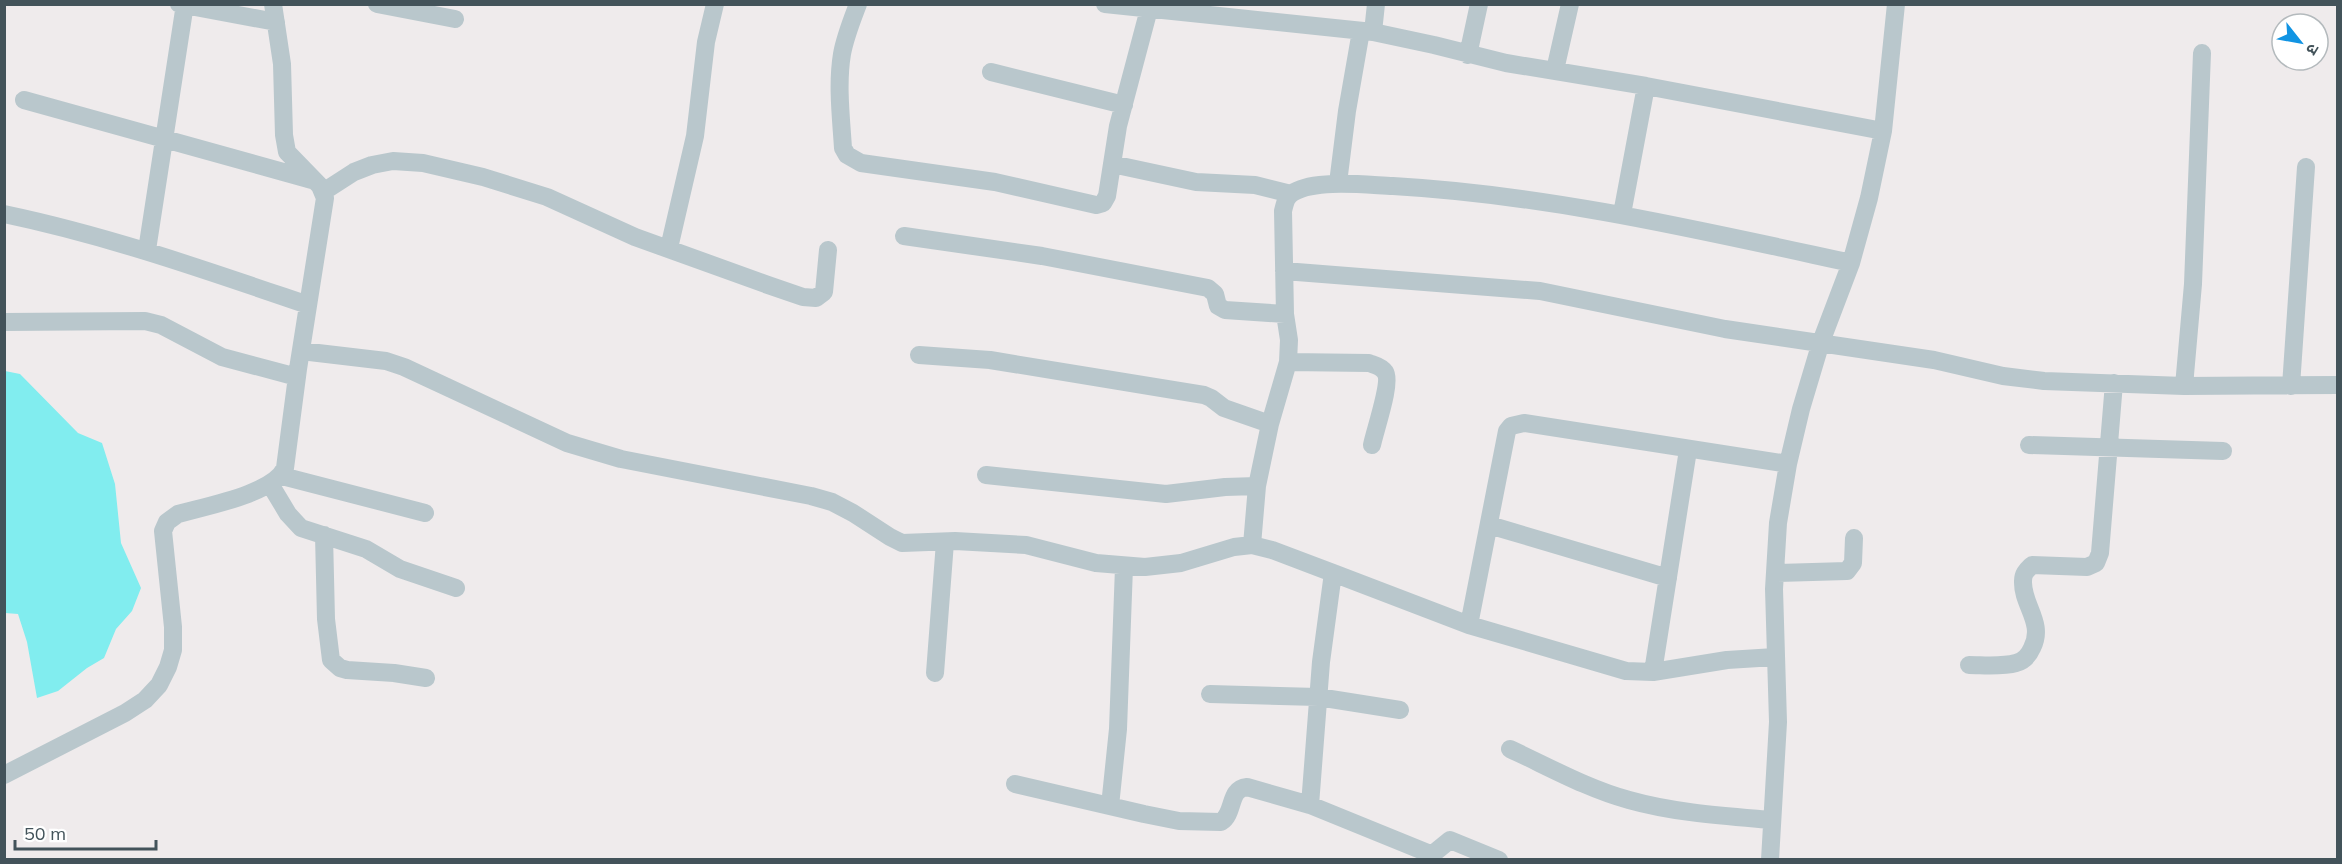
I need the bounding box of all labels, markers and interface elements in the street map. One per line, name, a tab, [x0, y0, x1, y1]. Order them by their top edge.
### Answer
north arrow	[2270, 12, 2330, 72]
text: उ	[2302, 41, 2324, 59]
scale bar	[15, 813, 156, 851]
text: 50 m	[24, 822, 66, 845]

